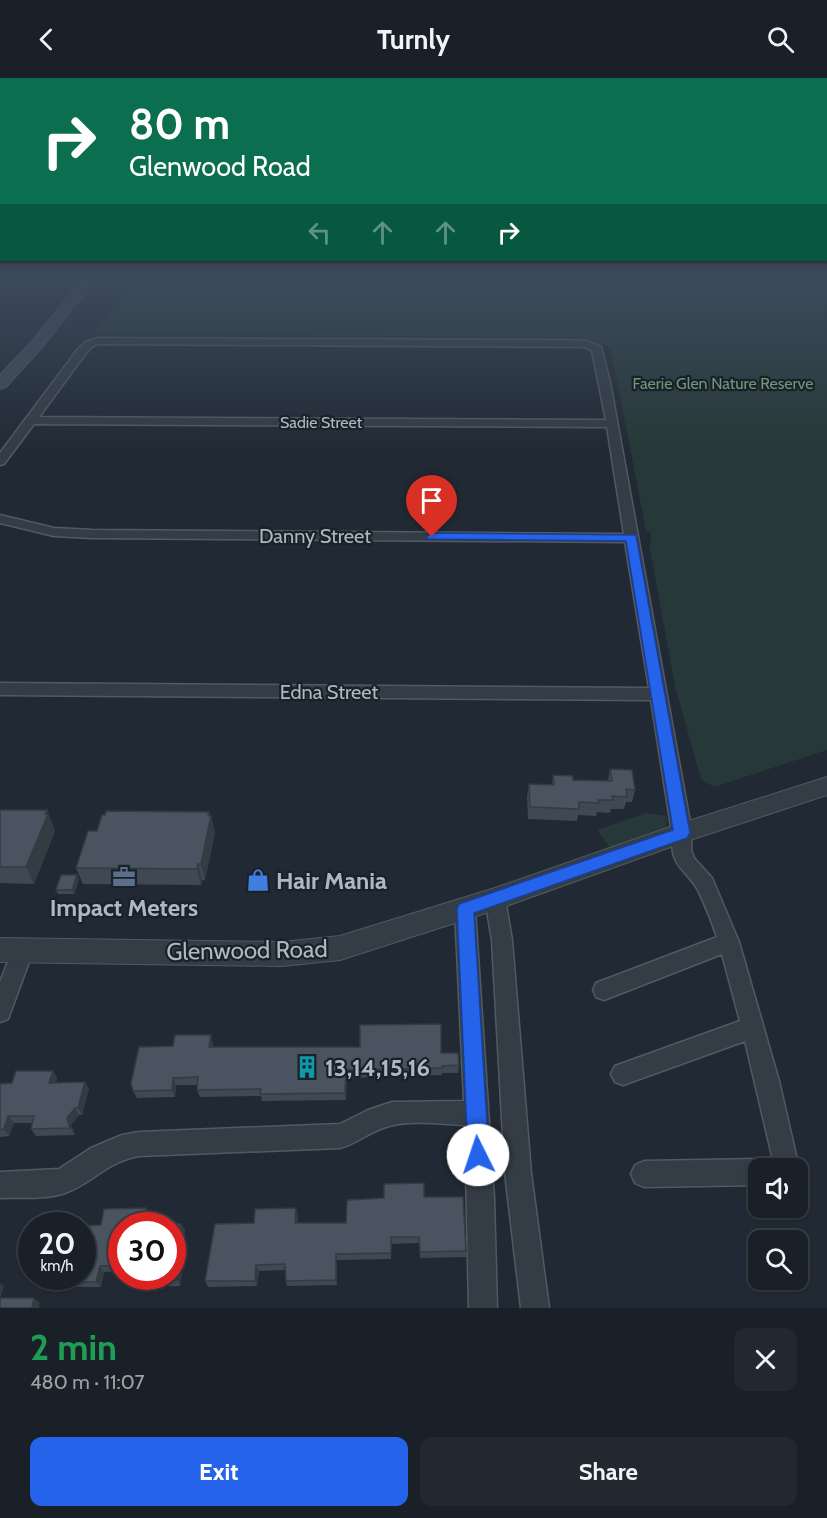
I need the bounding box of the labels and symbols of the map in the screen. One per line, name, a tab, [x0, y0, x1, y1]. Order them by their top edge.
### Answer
park label: Faerie Glen Nature Reserve	[632, 374, 814, 393]
street label: Sadie Street	[280, 413, 363, 432]
pin	[406, 475, 457, 537]
street label: Danny Street	[259, 524, 371, 548]
street label: Edna Street	[280, 680, 379, 704]
office icon: Impact Meters	[111, 864, 137, 890]
place label: Hair Mania	[276, 866, 387, 895]
shop icon: Hair Mania	[245, 867, 271, 893]
place label: Impact Meters	[50, 893, 198, 922]
street label: Glenwood Road	[166, 934, 328, 966]
place label: 13,14,15,16	[325, 1053, 430, 1082]
building icon: 13,14,15,16	[294, 1054, 320, 1080]
position arrow	[446, 1123, 510, 1187]
speed limit sign: 30	[108, 1212, 186, 1290]

